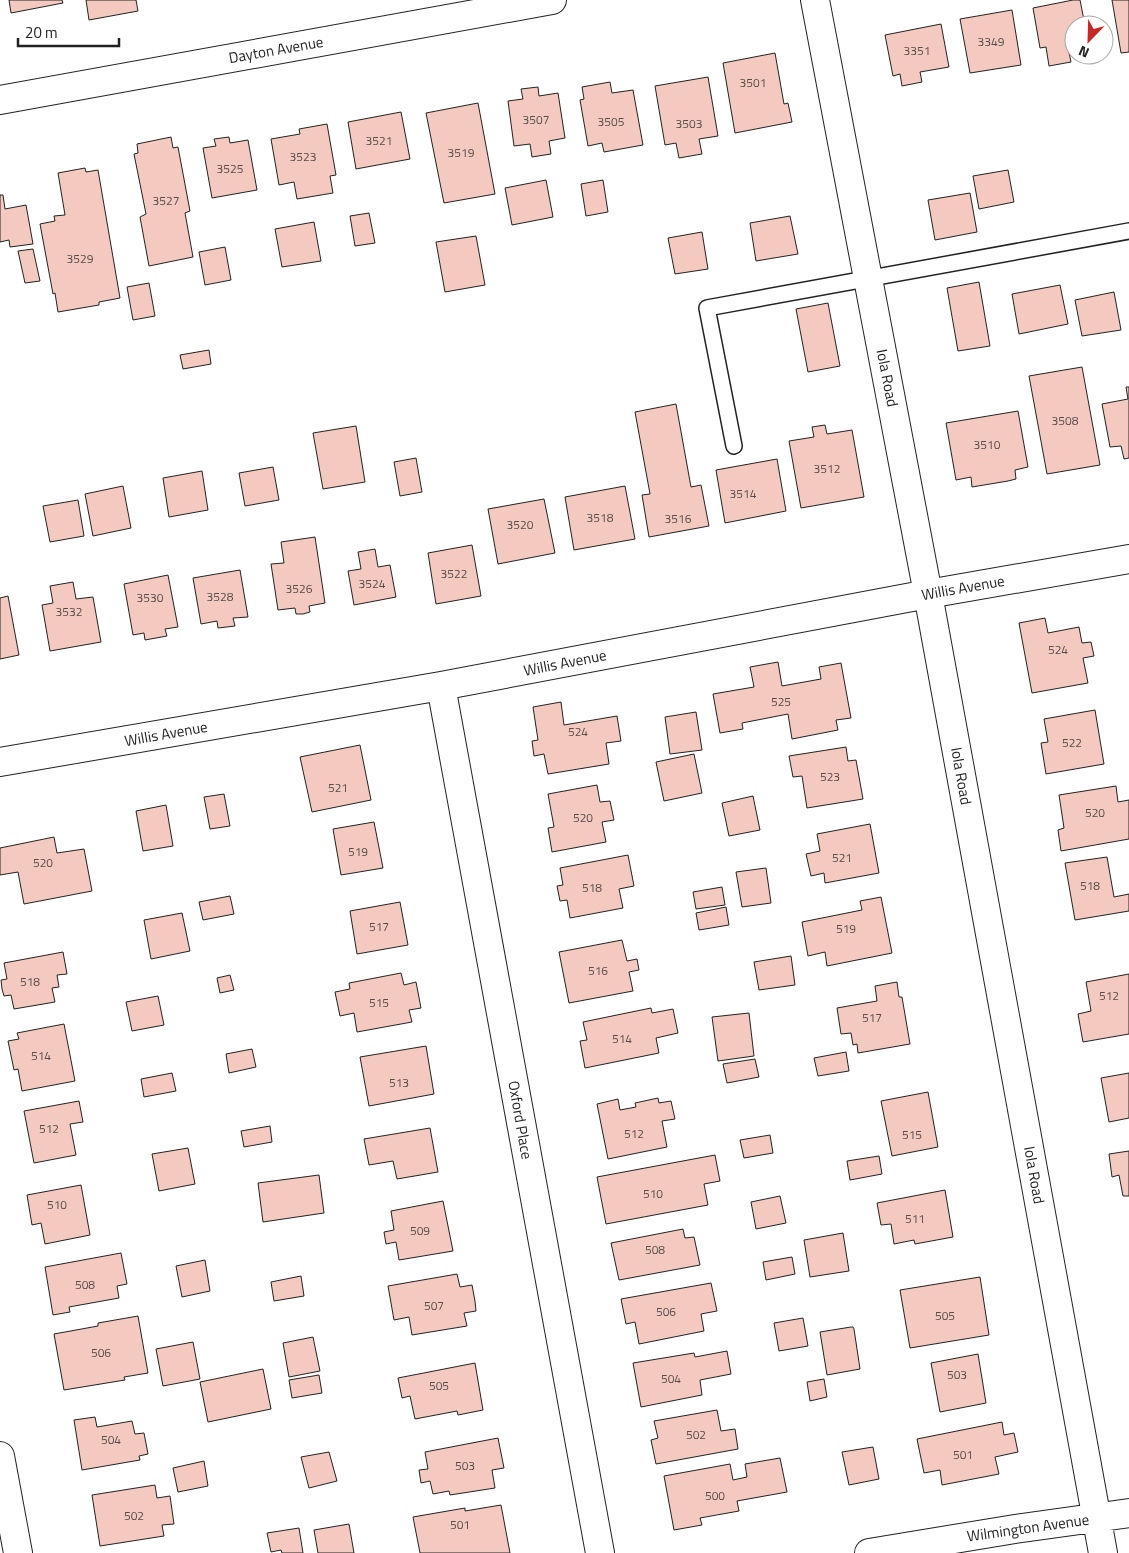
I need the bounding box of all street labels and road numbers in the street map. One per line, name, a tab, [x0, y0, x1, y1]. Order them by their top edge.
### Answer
street label: Dayton Avenue	[227, 30, 325, 69]
street label: Iola Road	[871, 347, 904, 409]
street label: Willis Avenue	[920, 569, 1006, 606]
street label: Willis Avenue	[521, 643, 608, 682]
street label: Willis Avenue	[123, 715, 209, 752]
street label: Iola Road	[945, 745, 978, 807]
street label: Oxford Place	[502, 1079, 539, 1161]
street label: Iola Road	[1018, 1144, 1051, 1206]
street label: Wilmington Avenue	[965, 1508, 1090, 1547]

